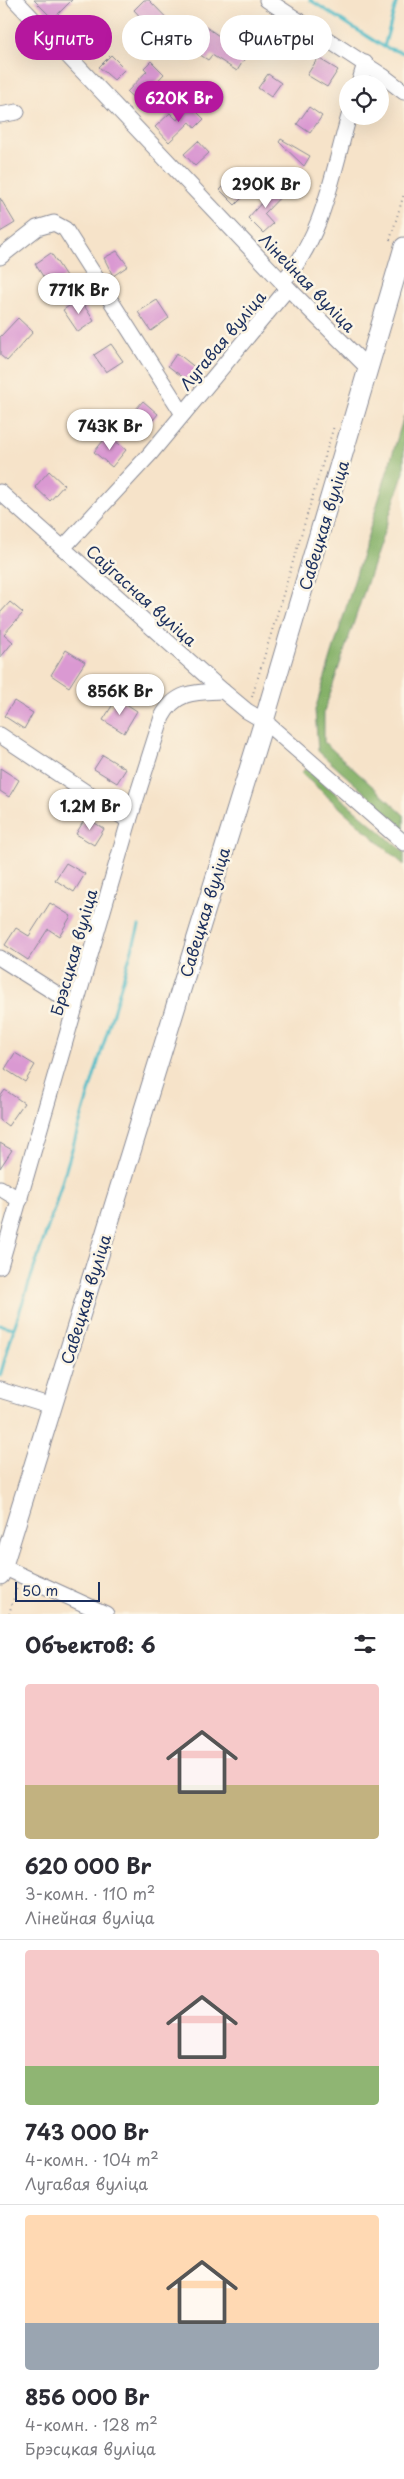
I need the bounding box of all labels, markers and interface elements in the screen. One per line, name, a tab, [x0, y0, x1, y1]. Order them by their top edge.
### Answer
chip: Купить	[15, 15, 112, 60]
chip: Снять	[122, 15, 210, 60]
chip: Фильтры	[220, 15, 332, 60]
map controls	[339, 75, 389, 125]
button: locate	[339, 75, 389, 125]
pin: 620K Br	[133, 80, 225, 123]
text: 620K Br	[145, 85, 213, 109]
pin: 290K Br	[220, 166, 312, 209]
text: 290K Br	[232, 171, 300, 195]
street label: Лінейная вуліца	[254, 227, 362, 337]
pin: 771K Br	[33, 272, 125, 315]
text: 771K Br	[49, 277, 109, 301]
street label: Лугавая вуліца	[173, 285, 271, 395]
pin: 743K Br	[64, 408, 156, 451]
text: 743K Br	[78, 413, 142, 437]
street label: Савецкая вуліца	[292, 457, 354, 593]
street label: Саўгасная вуліца	[81, 539, 203, 651]
pin: 856K Br	[74, 674, 166, 716]
text: 856K Br	[87, 678, 153, 702]
pin: 1.2M Br	[44, 788, 136, 831]
text: 1.2M Br	[60, 793, 120, 817]
street label: Савецкая вуліца	[173, 844, 235, 980]
street label: Брэсцкая вуліца	[43, 886, 103, 1018]
street label: Савецкая вуліца	[54, 1231, 116, 1367]
scale bar	[15, 1579, 100, 1602]
text: 50 m	[22, 1580, 58, 1601]
text: Объектов: 6	[25, 1628, 156, 1660]
icon: filters	[351, 1630, 379, 1658]
icon: home	[157, 1717, 247, 1807]
text: 620 000 Br	[25, 1849, 151, 1881]
text: 3-комн. · 110 m²	[25, 1881, 155, 1905]
text: Лінейная вуліца	[25, 1905, 155, 1929]
icon: home	[157, 1982, 247, 2072]
text: 743 000 Br	[25, 2115, 149, 2147]
text: 4-комн. · 104 m²	[25, 2147, 159, 2171]
text: Лугавая вуліца	[25, 2171, 148, 2195]
icon: home	[157, 2247, 247, 2337]
text: 856 000 Br	[25, 2380, 149, 2412]
text: 4-комн. · 128 m²	[25, 2412, 158, 2436]
text: Брэсцкая вуліца	[25, 2436, 156, 2460]

